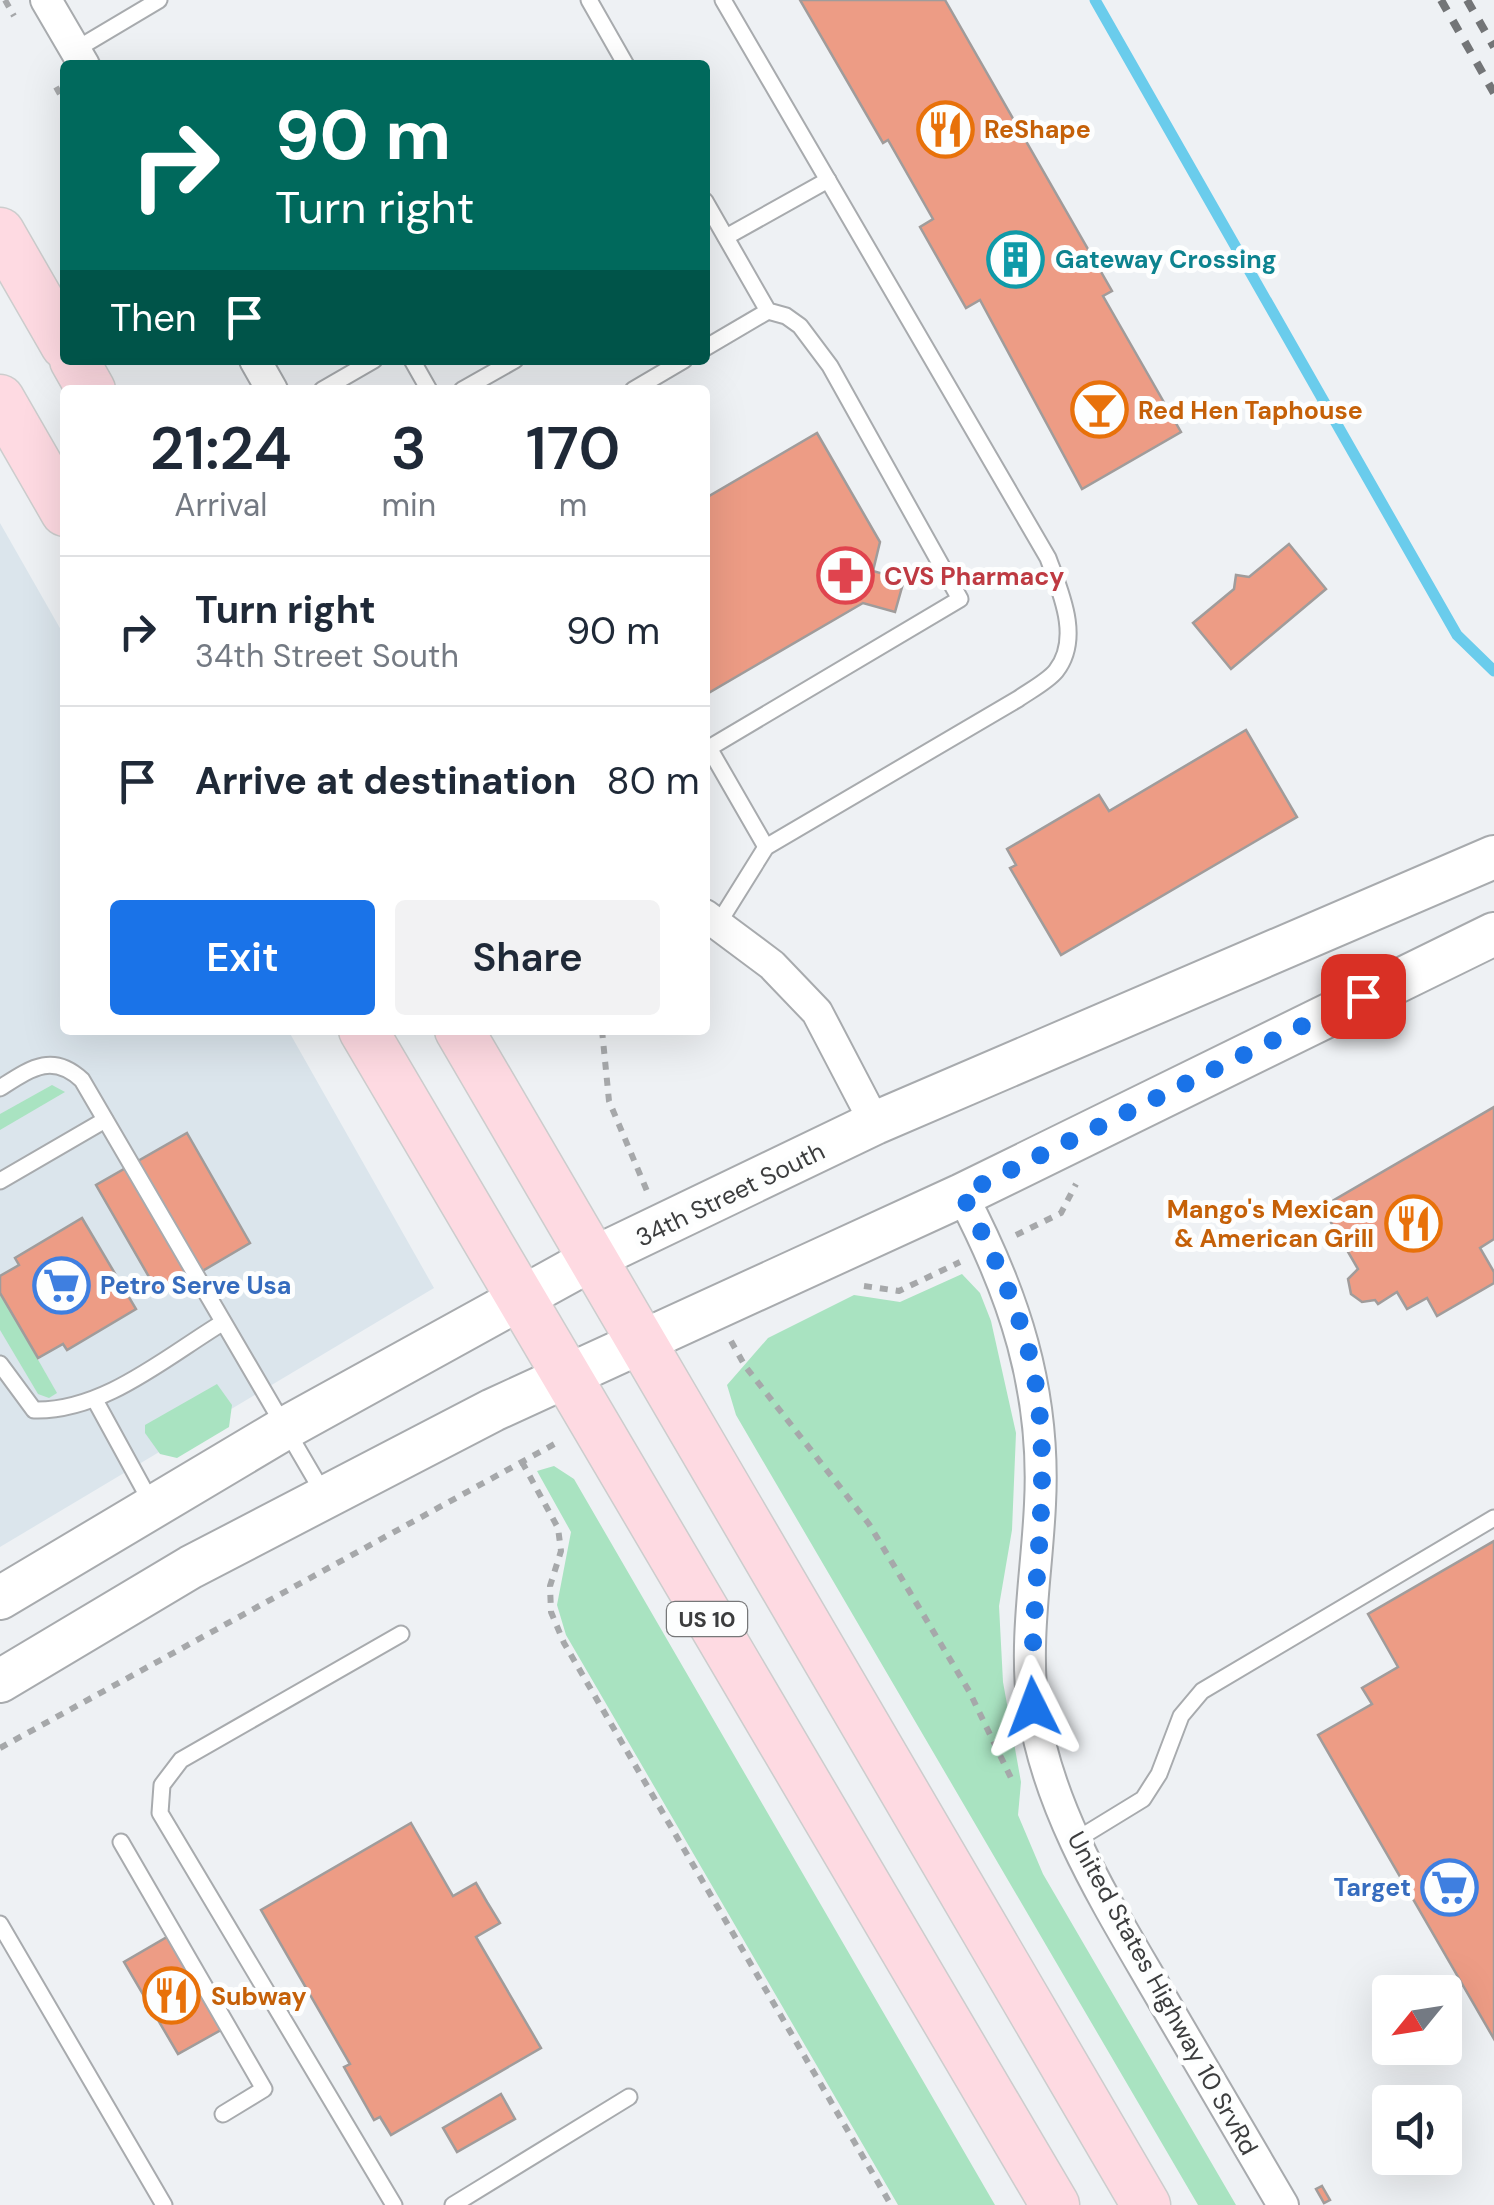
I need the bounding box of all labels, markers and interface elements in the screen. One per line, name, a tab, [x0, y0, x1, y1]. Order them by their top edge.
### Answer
text: 90 m	[275, 90, 451, 181]
restaurant icon: ReShape	[915, 99, 975, 159]
icon: right	[110, 100, 240, 230]
place label: ReShape	[984, 113, 1091, 146]
text: Turn right	[275, 178, 474, 237]
building icon: Gateway Crossing	[986, 229, 1046, 289]
place label: Gateway Crossing	[1055, 243, 1277, 276]
icon: arrive	[217, 290, 272, 345]
text: Then	[110, 293, 197, 343]
bar icon: Red Hen Taphouse	[1069, 380, 1129, 440]
place label: Red Hen Taphouse	[1138, 394, 1363, 427]
text: 21:24	[150, 409, 292, 488]
text: 3	[391, 409, 427, 488]
text: 170	[526, 409, 620, 488]
text: Arrival	[174, 484, 267, 526]
text: min	[382, 484, 436, 526]
text: m	[559, 484, 587, 526]
pharmacy icon: CVS Pharmacy	[815, 546, 875, 606]
place label: CVS Pharmacy	[884, 560, 1064, 593]
text: Turn right	[195, 585, 376, 635]
icon: right	[110, 604, 165, 659]
text: 90 m	[566, 606, 660, 656]
text: 34th Street South	[195, 635, 459, 677]
icon: arrive	[110, 754, 165, 809]
text: Arrive at destination	[195, 756, 577, 806]
text: 80 m	[607, 756, 700, 806]
button: Exit	[110, 900, 375, 1015]
button: Share	[395, 900, 660, 1015]
pin	[1321, 954, 1406, 1039]
icon: arrive	[1336, 969, 1391, 1024]
street label: 34th Street South	[630, 1134, 830, 1254]
place label: Mango's Mexican & American Grill	[1167, 1193, 1374, 1255]
restaurant icon: Mango's Mexican & American Grill	[1383, 1193, 1443, 1253]
supermarket icon: Petro Serve Usa	[31, 1255, 91, 1315]
place label: Petro Serve Usa	[100, 1269, 292, 1302]
road number: US 10	[667, 1602, 747, 1636]
position arrow	[981, 1655, 1085, 1759]
street label: United States Highway 10 SrvRd	[1060, 1826, 1265, 2161]
supermarket icon: Target	[1420, 1857, 1480, 1917]
place label: Target	[1334, 1871, 1411, 1904]
restaurant icon: Subway	[142, 1966, 202, 2026]
north arrow	[1372, 1975, 1462, 2065]
map controls	[1372, 1975, 1462, 2175]
place label: Subway	[211, 1980, 307, 2013]
button: sound	[1372, 2085, 1462, 2175]

